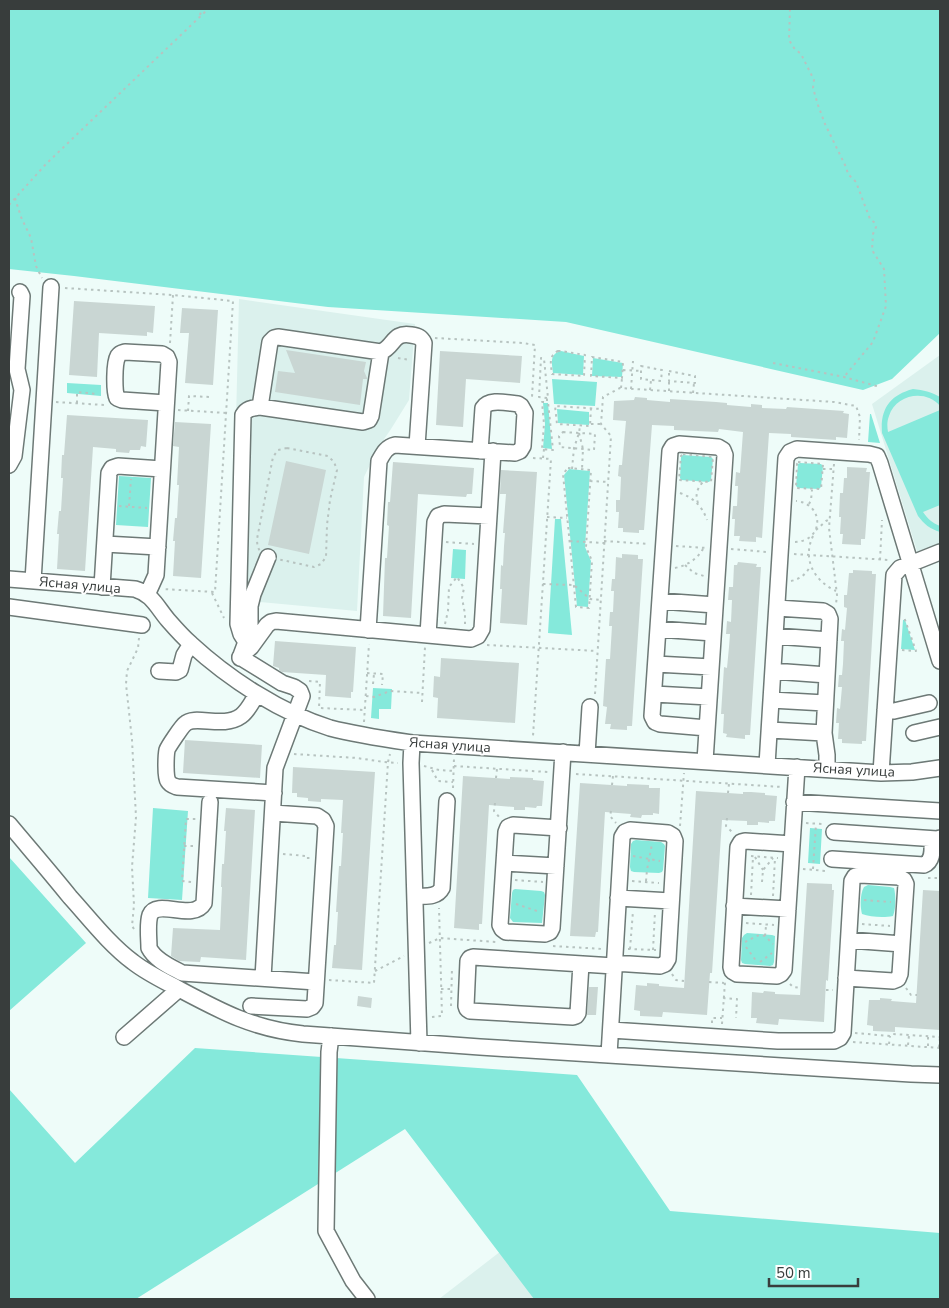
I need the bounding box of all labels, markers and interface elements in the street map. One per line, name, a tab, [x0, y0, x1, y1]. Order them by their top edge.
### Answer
street label: Ясная улица	[38, 572, 122, 598]
street label: Ясная улица	[408, 733, 492, 757]
street label: Ясная улица	[813, 758, 895, 782]
scale bar	[769, 1256, 858, 1288]
text: 50 m	[776, 1263, 811, 1283]

